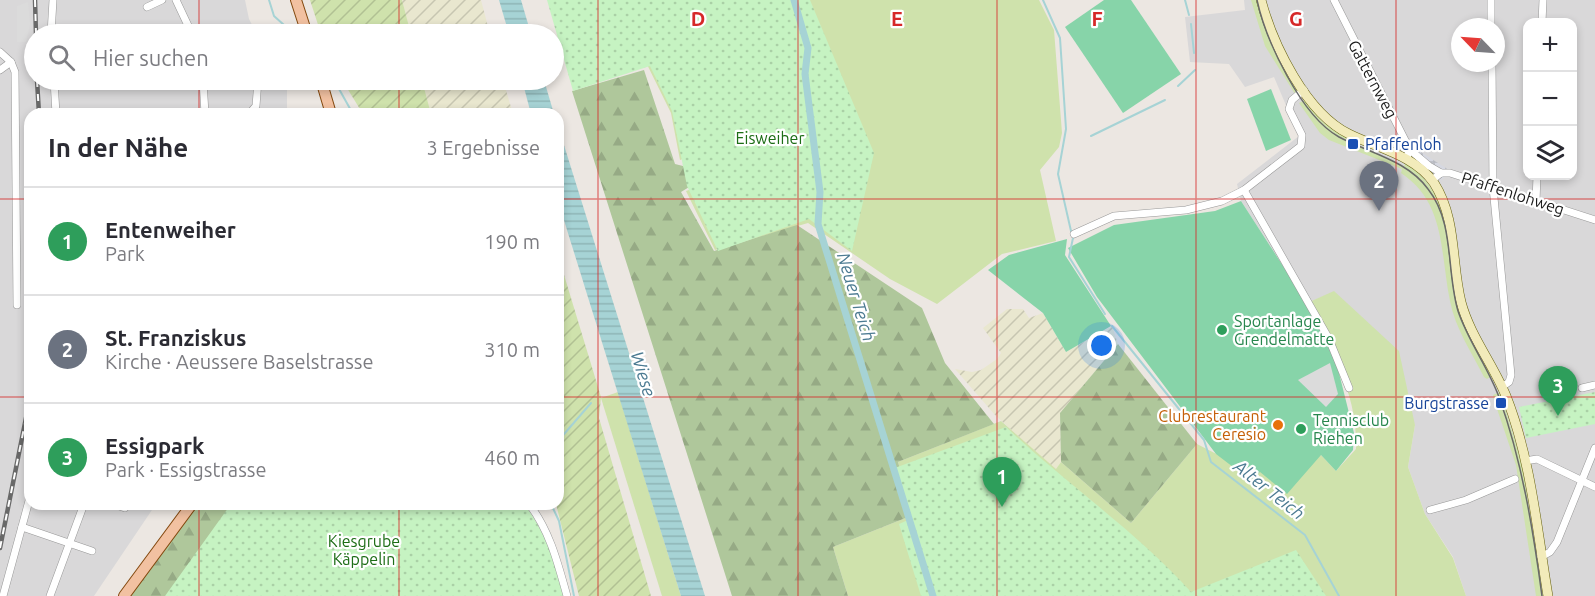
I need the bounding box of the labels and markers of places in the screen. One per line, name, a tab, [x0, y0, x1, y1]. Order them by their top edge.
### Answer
place label: Pfaffenloh	[1365, 135, 1442, 153]
marker: Pfaffenloh	[1346, 137, 1360, 151]
pin: 2	[1360, 162, 1398, 211]
place label: Sportanlage Grendelmatte	[1234, 312, 1334, 348]
marker: Sportanlage Grendelmatte	[1215, 323, 1229, 337]
pin: 3	[1538, 366, 1578, 416]
place label: Burgstrasse	[1404, 394, 1489, 412]
marker: Burgstrasse	[1494, 396, 1508, 410]
place label: Clubrestaurant Ceresio	[1158, 407, 1267, 443]
place label: Tennisclub Riehen	[1313, 411, 1389, 447]
marker: Clubrestaurant Ceresio	[1271, 418, 1285, 432]
marker: Tennisclub Riehen	[1294, 422, 1308, 436]
pin: 1	[982, 458, 1022, 507]

